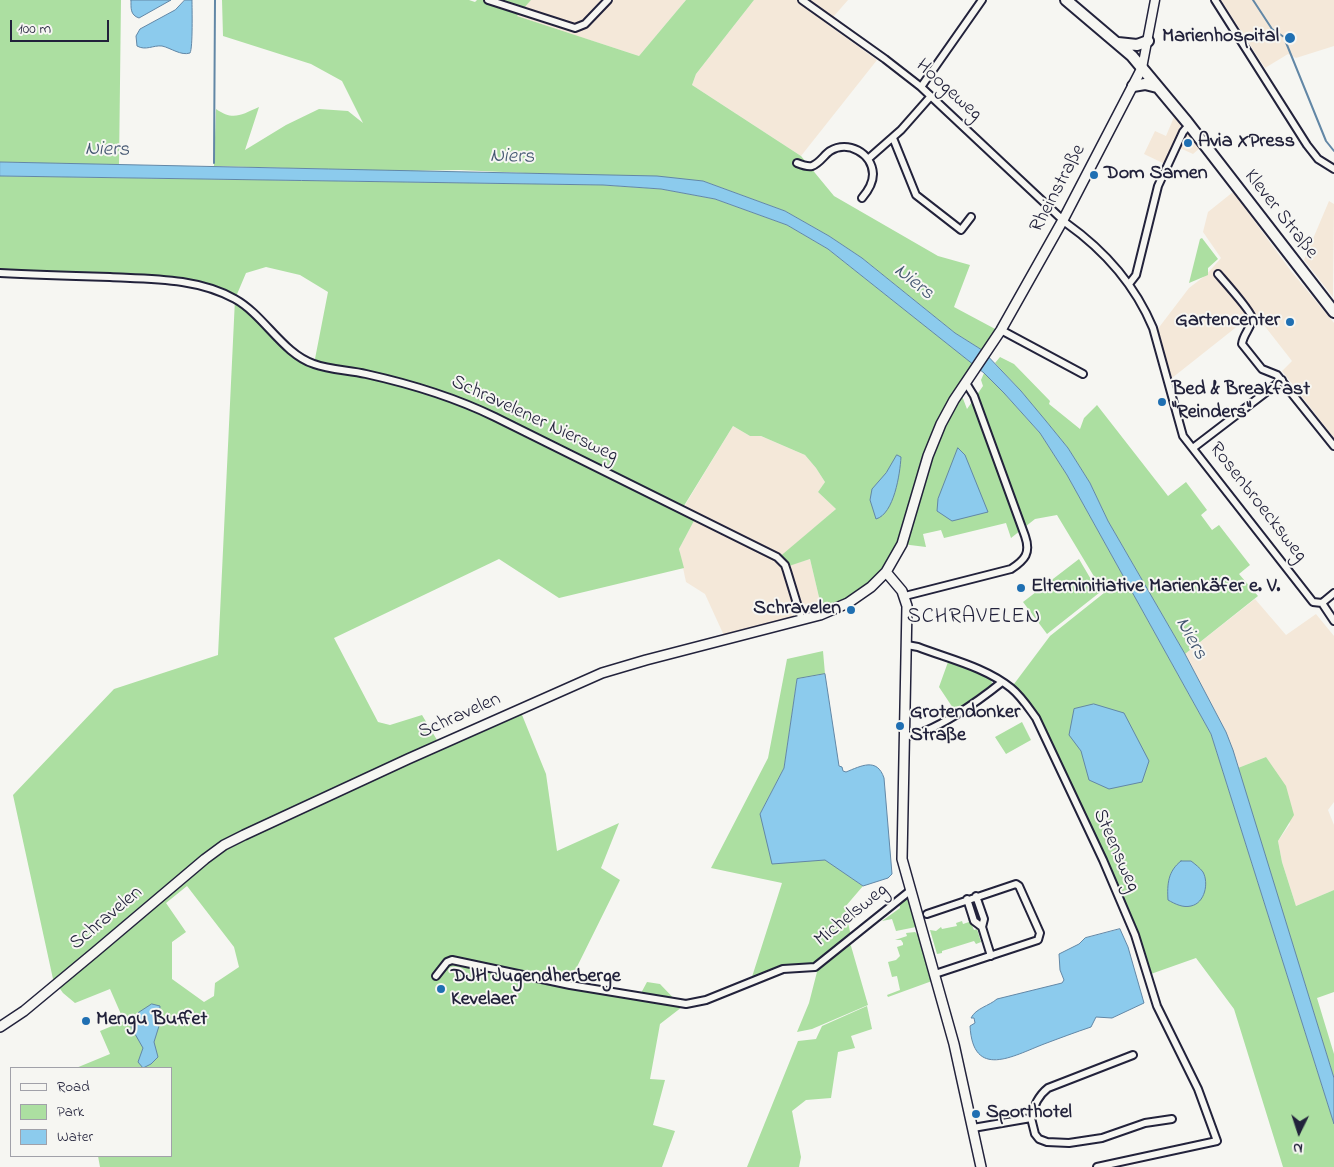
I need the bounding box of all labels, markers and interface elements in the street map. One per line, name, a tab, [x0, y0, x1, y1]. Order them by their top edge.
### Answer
scale bar	[12, 10, 111, 42]
text: 100 m	[18, 18, 51, 40]
place label: Marienhospital	[1162, 26, 1279, 50]
marker: Marienhospital	[1283, 31, 1297, 45]
street label: Hoogeweg	[910, 55, 986, 127]
place label: Avia XPress	[1198, 131, 1295, 155]
marker: Avia XPress	[1182, 137, 1194, 149]
water label: Niers	[85, 138, 129, 164]
street label: Rheinstraße	[1026, 141, 1092, 237]
water label: Niers	[490, 145, 534, 171]
place label: Dom Samen	[1104, 163, 1208, 187]
street label: Klever Straße	[1238, 166, 1322, 264]
marker: Dom Samen	[1088, 169, 1100, 181]
water label: Niers	[888, 259, 938, 307]
place label: Gartencenter	[1175, 310, 1280, 334]
marker: Gartencenter	[1284, 316, 1296, 328]
street label: Schravelener Niersweg	[447, 371, 621, 469]
place label: Bed & Breakfast "Reinders"	[1172, 379, 1310, 426]
marker: Bed & Breakfast "Reinders"	[1156, 396, 1168, 408]
street label: Rosenbroecksweg	[1203, 438, 1311, 568]
place label: Elterninitiative Marienkäfer e. V.	[1031, 576, 1280, 600]
marker: Elterninitiative Marienkäfer e. V.	[1015, 582, 1027, 594]
place label: Schravelen	[753, 598, 841, 622]
marker: Schravelen	[845, 604, 857, 616]
district label: SCHRAVELEN	[905, 605, 1043, 631]
water label: Niers	[1168, 613, 1212, 665]
street label: Schravelen	[415, 688, 505, 746]
place label: Grotendonker Straße	[910, 702, 1020, 749]
marker: Grotendonker Straße	[894, 720, 906, 732]
street label: Steensweg	[1086, 806, 1144, 896]
street label: Michelsweg	[810, 879, 894, 953]
street label: Schravelen	[66, 882, 148, 956]
place label: DJH Jugendherberge Kevelaer	[451, 966, 621, 1013]
marker: DJH Jugendherberge Kevelaer	[435, 983, 447, 995]
place label: Mengu Buffet	[96, 1009, 207, 1033]
marker: Mengu Buffet	[80, 1015, 92, 1027]
legend	[10, 1067, 172, 1157]
text: Road	[57, 1076, 90, 1098]
text: Park	[57, 1101, 84, 1123]
place label: Sporthotel	[986, 1102, 1072, 1126]
north arrow	[1274, 1107, 1324, 1157]
marker: Sporthotel	[970, 1108, 982, 1120]
text: Water	[57, 1126, 93, 1148]
text: N	[1292, 1137, 1303, 1158]

